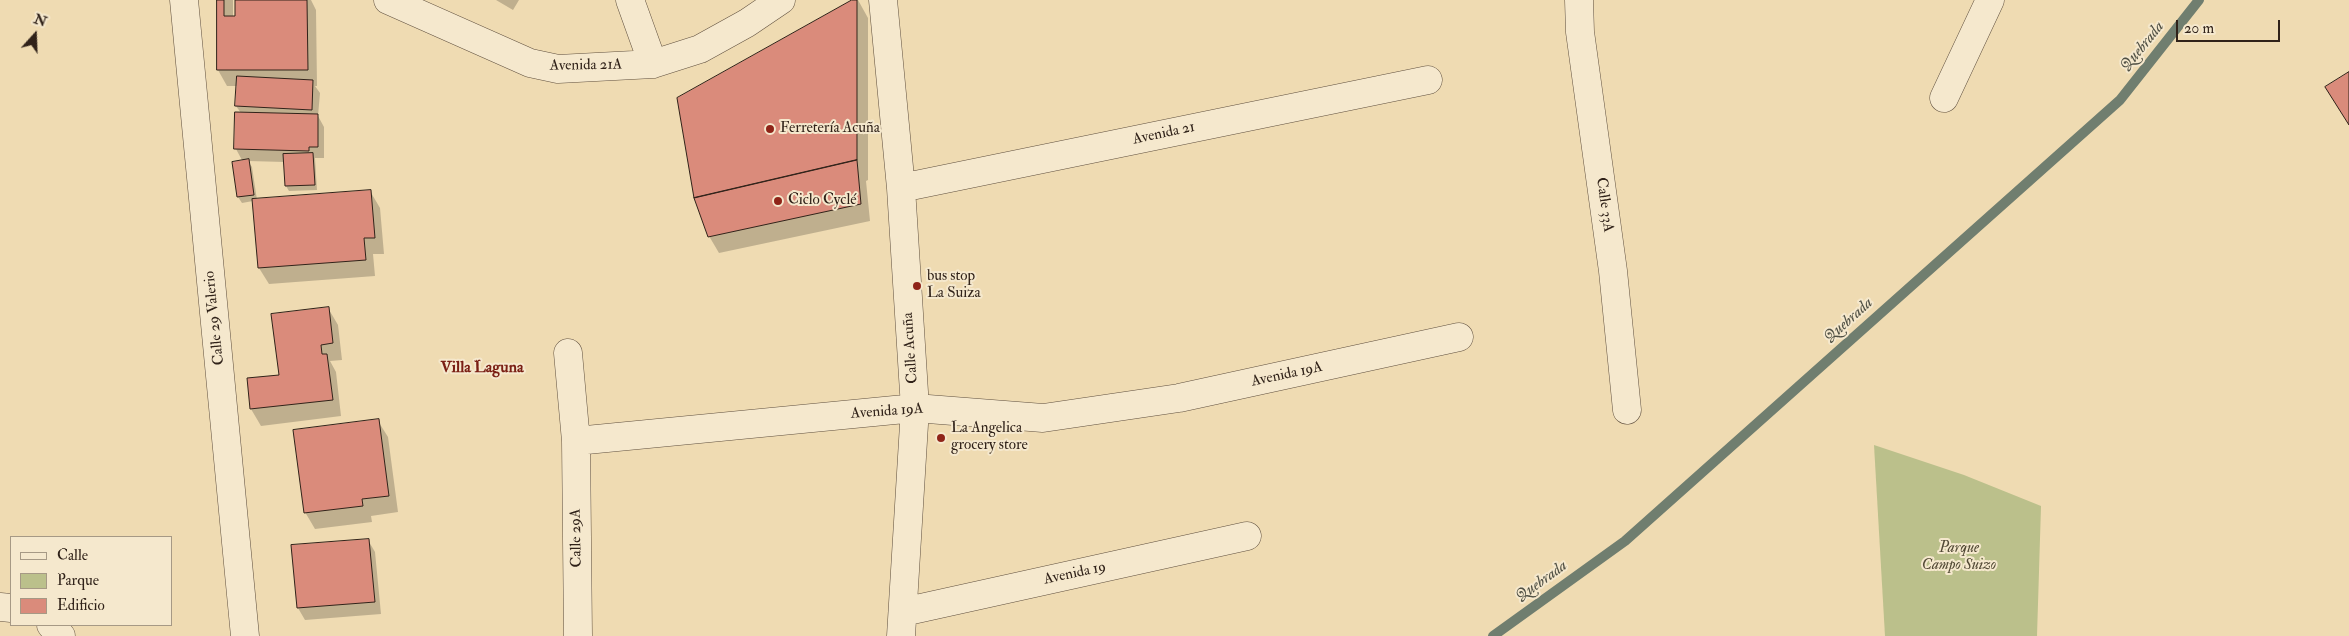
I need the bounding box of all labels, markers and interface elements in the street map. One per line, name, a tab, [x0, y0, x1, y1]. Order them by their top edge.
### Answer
north arrow	[10, 10, 60, 60]
text: N	[31, 10, 49, 31]
scale bar	[2179, 10, 2283, 42]
water label: Quebrada	[2117, 18, 2169, 76]
text: 20 m	[2184, 19, 2214, 38]
street label: Avenida 21A	[550, 56, 622, 76]
street label: Avenida 21	[1131, 119, 1197, 149]
place label: Ferretería Acuña	[780, 120, 880, 138]
marker: Ferretería Acuña	[764, 123, 776, 135]
street label: Calle 33A	[1591, 176, 1617, 234]
place label: Ciclo Cyclé	[788, 192, 856, 210]
marker: Ciclo Cyclé	[772, 195, 784, 207]
place label: bus stop La Suiza	[927, 268, 981, 303]
street label: Calle 29 Valerio	[201, 270, 229, 366]
marker: bus stop La Suiza	[911, 280, 923, 292]
water label: Quebrada	[1821, 294, 1877, 348]
street label: Calle Acuña	[900, 312, 922, 384]
district label: Villa Laguna	[441, 359, 523, 379]
street label: Avenida 19A	[1250, 359, 1324, 391]
street label: Avenida 19A	[850, 400, 924, 424]
place label: La Angelica grocery store	[951, 420, 1028, 455]
marker: La Angelica grocery store	[935, 432, 947, 444]
street label: Calle 29A	[567, 508, 587, 568]
legend	[10, 536, 172, 626]
park label: Parque Campo Suizo	[1922, 540, 1996, 575]
text: Calle	[57, 546, 88, 565]
water label: Quebrada	[1513, 557, 1571, 607]
street label: Avenida 19	[1042, 559, 1108, 589]
text: Parque	[57, 571, 99, 590]
text: Edificio	[57, 596, 105, 615]

